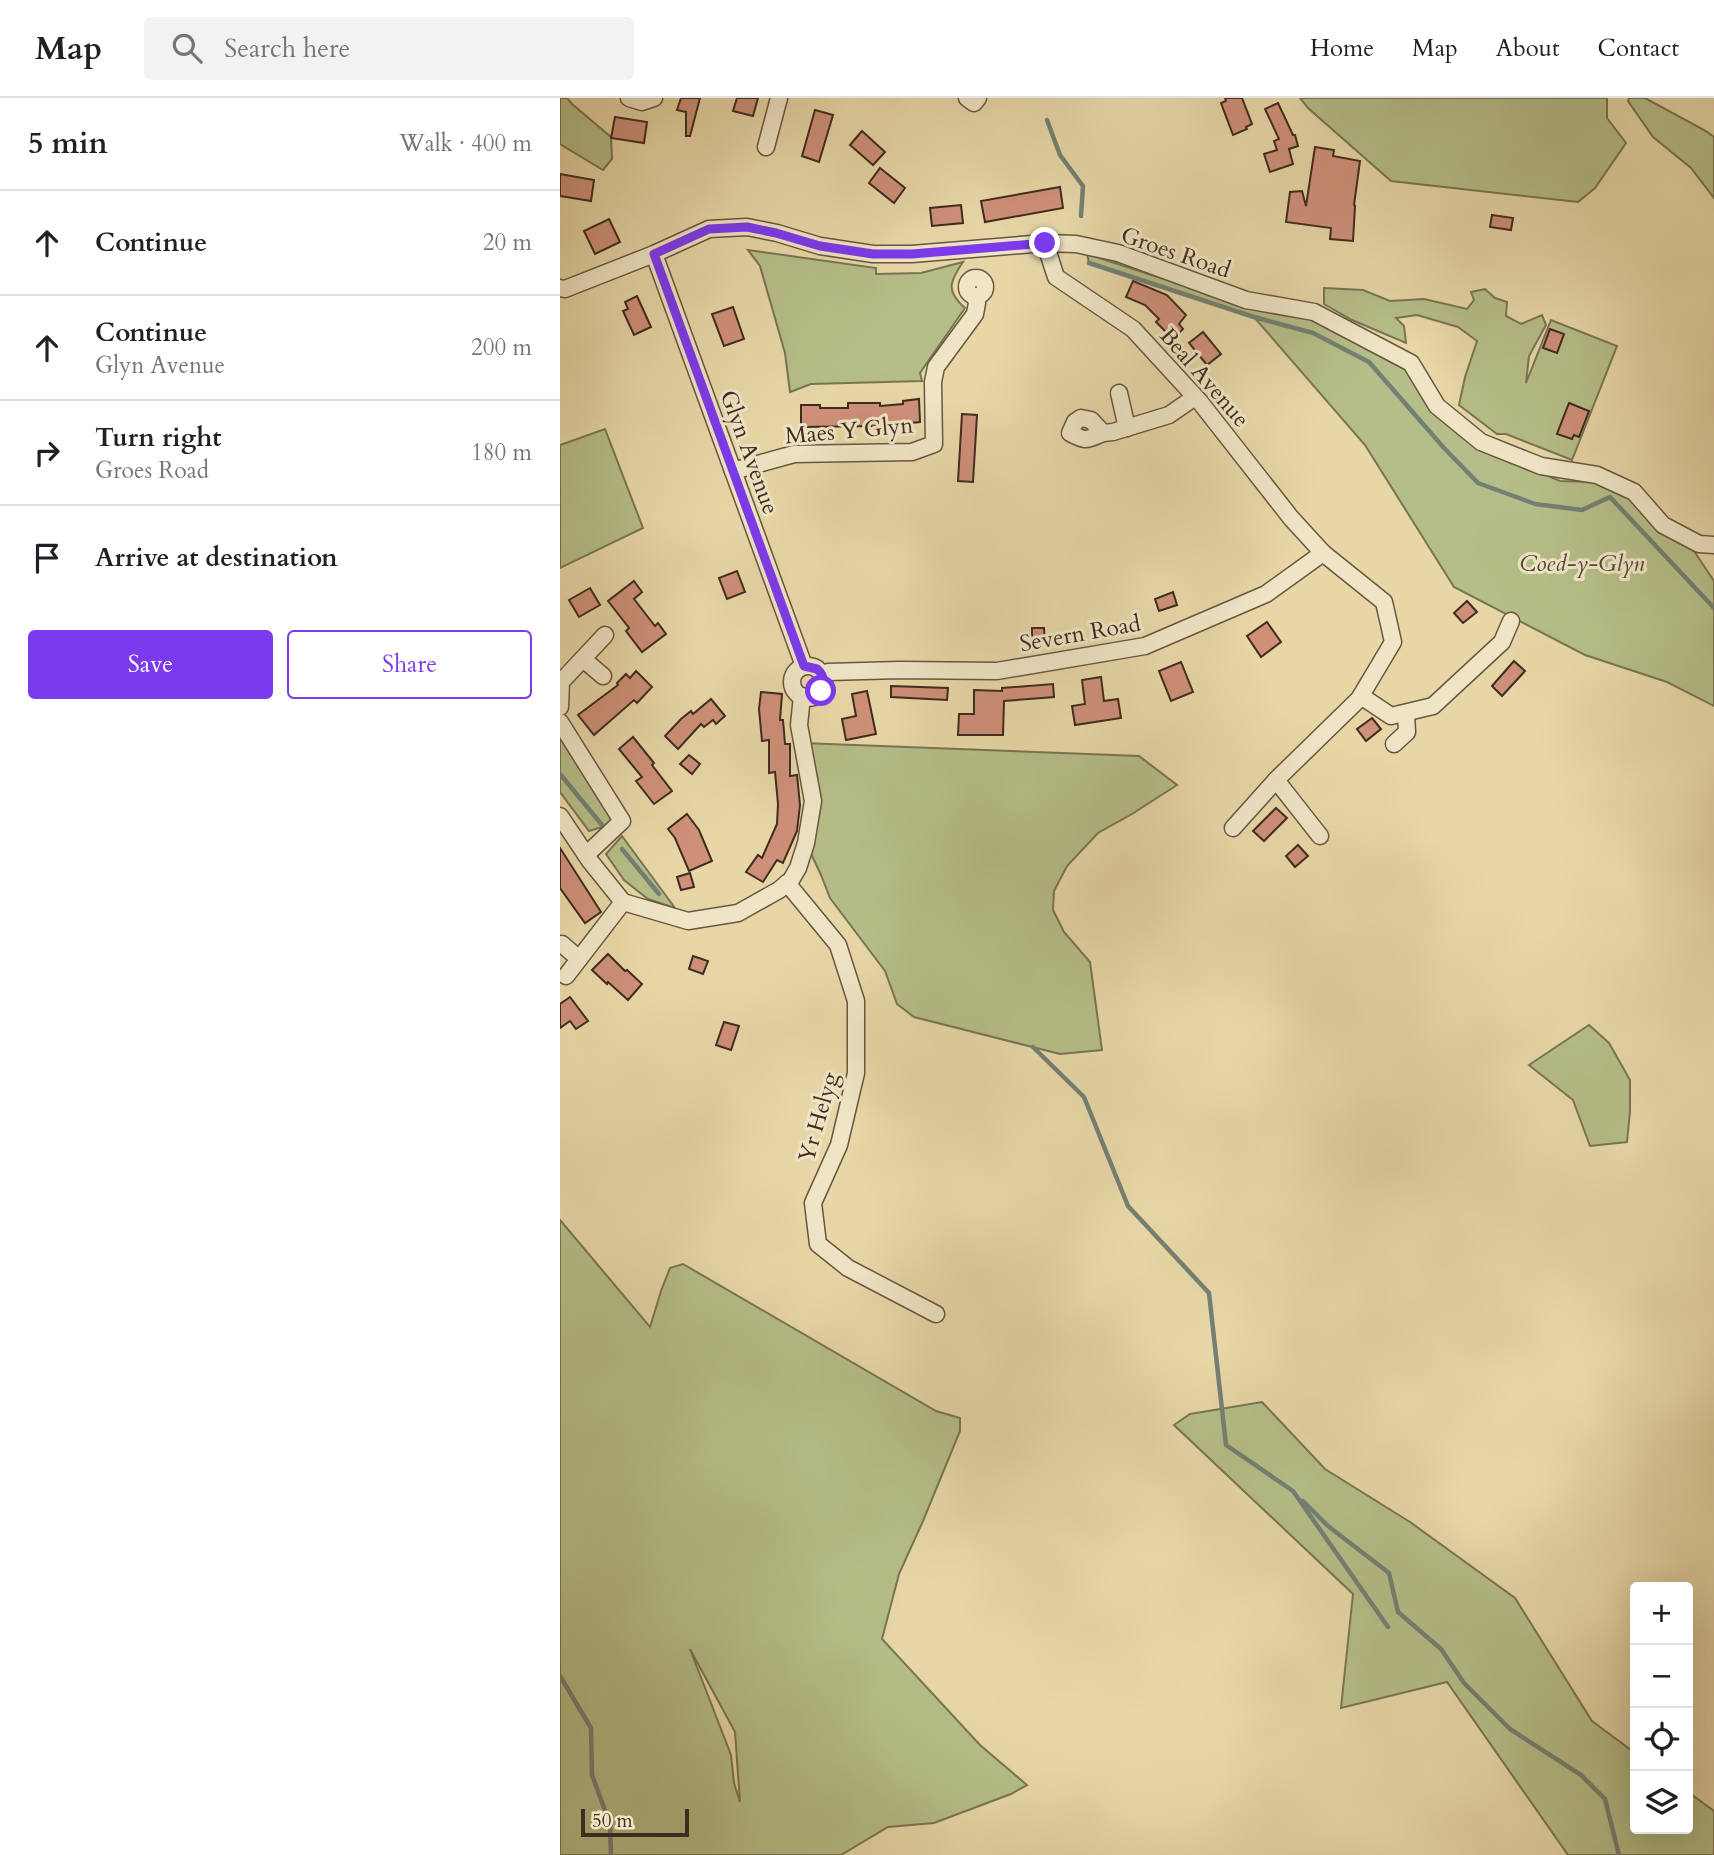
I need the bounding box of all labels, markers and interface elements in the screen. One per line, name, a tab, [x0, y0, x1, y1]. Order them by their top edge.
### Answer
search box	[144, 17, 634, 80]
text: Map	[35, 26, 102, 71]
icon: search	[168, 29, 206, 67]
text: Search here	[224, 31, 350, 66]
text: Home	[1310, 32, 1374, 65]
text: Map	[1412, 32, 1458, 65]
text: About	[1496, 32, 1560, 65]
text: Contact	[1598, 32, 1679, 65]
text: 5 min	[28, 123, 108, 164]
text: Walk · 400 m	[399, 128, 532, 159]
street label: Groes Road	[1117, 219, 1235, 286]
icon: ahead	[28, 224, 66, 262]
text: Continue	[95, 225, 207, 260]
text: 20 m	[483, 227, 532, 258]
route end	[1029, 227, 1060, 258]
text: Continue	[95, 315, 207, 350]
street label: Beal Avenue	[1153, 321, 1257, 434]
icon: ahead	[28, 329, 66, 367]
text: 200 m	[471, 332, 532, 363]
text: Glyn Avenue	[95, 350, 225, 381]
street label: Glyn Avenue	[713, 386, 786, 519]
street label: Maes Y Glyn	[784, 409, 914, 452]
text: Turn right	[95, 420, 222, 455]
icon: right	[28, 434, 66, 472]
text: 180 m	[471, 437, 532, 468]
text: Groes Road	[95, 455, 209, 486]
icon: arrive	[28, 539, 66, 577]
text: Arrive at destination	[95, 540, 338, 575]
park label: Coed-y-Glyn	[1520, 548, 1645, 579]
street label: Severn Road	[1017, 607, 1144, 659]
button: Save	[28, 630, 273, 699]
button: Share	[287, 630, 532, 699]
route start	[805, 675, 836, 706]
street label: Yr Helyg	[791, 1068, 846, 1166]
map controls	[1630, 1582, 1693, 1834]
button: +	[1630, 1582, 1693, 1645]
button: −	[1630, 1645, 1693, 1708]
button: locate	[1630, 1708, 1693, 1771]
button: layers	[1630, 1771, 1693, 1834]
scale bar	[581, 1806, 690, 1838]
text: 50 m	[592, 1808, 633, 1834]

